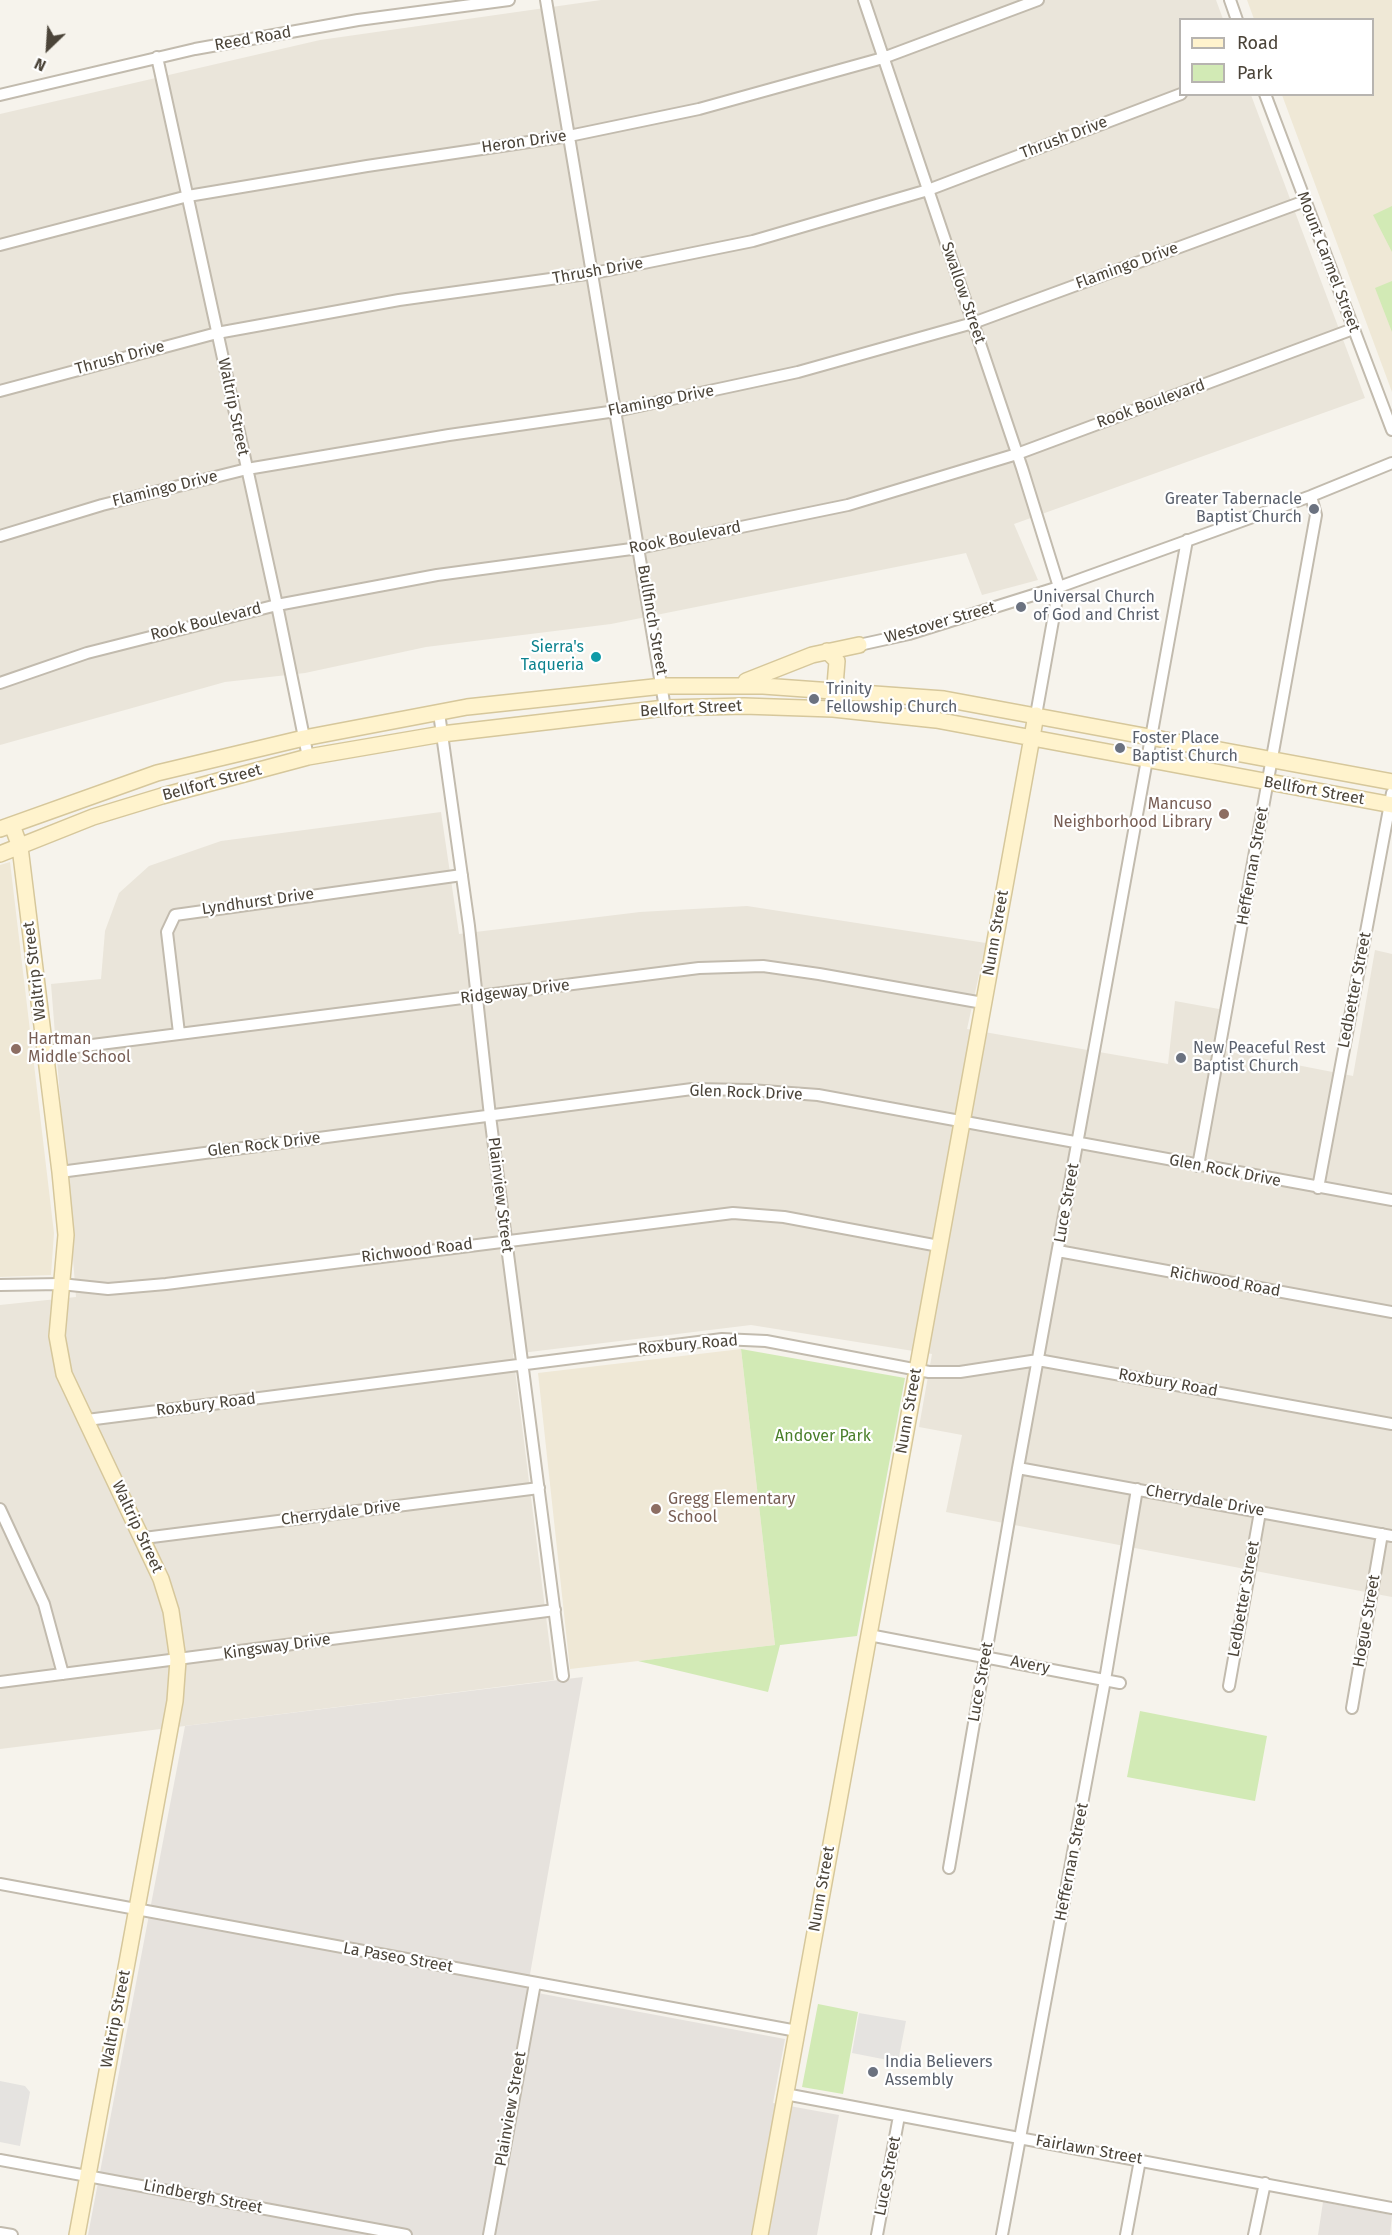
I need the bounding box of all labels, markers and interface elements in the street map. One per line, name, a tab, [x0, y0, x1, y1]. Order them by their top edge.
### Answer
north arrow	[18, 18, 78, 78]
legend	[1179, 18, 1374, 96]
street label: Reed Road	[213, 23, 293, 55]
text: Road	[1237, 32, 1279, 54]
text: N	[31, 54, 49, 76]
text: Park	[1237, 62, 1272, 84]
street label: Thrush Drive	[1018, 113, 1110, 163]
street label: Heron Drive	[480, 127, 568, 157]
street label: Mount Carmel Street	[1292, 189, 1364, 335]
street label: Flamingo Drive	[1073, 239, 1181, 293]
street label: Swallow Street	[937, 240, 989, 346]
street label: Thrush Drive	[551, 254, 645, 288]
street label: Thrush Drive	[73, 337, 167, 379]
street label: Waltrip Street	[213, 356, 253, 458]
street label: Rook Boulevard	[1094, 376, 1208, 432]
street label: Flamingo Drive	[606, 381, 716, 421]
street label: Flamingo Drive	[110, 467, 220, 511]
place label: Greater Tabernacle Baptist Church	[1165, 490, 1302, 528]
marker: Greater Tabernacle Baptist Church	[1307, 502, 1321, 516]
street label: Rook Boulevard	[627, 518, 743, 558]
street label: Bullfinch Street	[633, 563, 671, 677]
place label: Universal Church of God and Christ	[1033, 588, 1159, 626]
street label: Westover Street	[882, 598, 998, 648]
street label: Rook Boulevard	[148, 599, 264, 645]
marker: Universal Church of God and Christ	[1014, 600, 1028, 614]
place label: Sierra's Taqueria	[521, 638, 584, 676]
marker: Sierra's Taqueria	[589, 650, 603, 664]
place label: Trinity Fellowship Church	[826, 680, 957, 718]
marker: Trinity Fellowship Church	[807, 692, 821, 706]
street label: Bellfort Street	[640, 697, 742, 721]
place label: Foster Place Baptist Church	[1132, 729, 1238, 767]
marker: Foster Place Baptist Church	[1113, 741, 1127, 755]
street label: Bellfort Street	[160, 761, 264, 805]
street label: Bellfort Street	[1262, 773, 1366, 809]
place label: Mancuso Neighborhood Library	[1053, 795, 1212, 833]
street label: Heffernan Street	[1233, 805, 1273, 927]
marker: Mancuso Neighborhood Library	[1217, 807, 1231, 821]
street label: Lyndhurst Drive	[201, 885, 315, 919]
street label: Nunn Street	[979, 889, 1013, 977]
street label: Waltrip Street	[19, 920, 51, 1022]
street label: Ledbetter Street	[1334, 930, 1376, 1050]
street label: Ridgeway Drive	[459, 976, 571, 1008]
place label: Hartman Middle School	[28, 1030, 131, 1068]
place label: New Peaceful Rest Baptist Church	[1193, 1039, 1325, 1077]
marker: Hartman Middle School	[9, 1042, 23, 1056]
marker: New Peaceful Rest Baptist Church	[1174, 1051, 1188, 1065]
street label: Glen Rock Drive	[689, 1081, 803, 1105]
street label: Glen Rock Drive	[207, 1129, 321, 1161]
street label: Plainview Street	[483, 1136, 517, 1254]
street label: Glen Rock Drive	[1167, 1151, 1283, 1191]
street label: Luce Street	[1051, 1162, 1083, 1244]
street label: Richwood Road	[360, 1235, 474, 1267]
street label: Richwood Road	[1168, 1263, 1282, 1301]
street label: Roxbury Road	[637, 1331, 739, 1359]
street label: Roxbury Road	[1117, 1365, 1219, 1401]
street label: Nunn Street	[892, 1367, 926, 1455]
street label: Roxbury Road	[155, 1389, 257, 1421]
park label: Andover Park	[775, 1427, 871, 1447]
street label: Waltrip Street	[107, 1478, 167, 1576]
street label: Cherrydale Drive	[1144, 1481, 1266, 1521]
place label: Gregg Elementary School	[668, 1490, 795, 1528]
street label: Cherrydale Drive	[280, 1496, 402, 1530]
marker: Gregg Elementary School	[649, 1502, 663, 1516]
street label: Ledbetter Street	[1224, 1539, 1264, 1659]
street label: Hogue Street	[1349, 1573, 1385, 1669]
street label: Kingsway Drive	[222, 1630, 332, 1664]
street label: Luce Street	[965, 1641, 997, 1723]
street label: Avery	[1009, 1652, 1051, 1678]
street label: Heffernan Street	[1051, 1801, 1093, 1923]
street label: Nunn Street	[805, 1845, 839, 1933]
street label: La Paseo Street	[342, 1939, 454, 1977]
street label: Waltrip Street	[97, 1968, 135, 2070]
street label: Plainview Street	[491, 2050, 531, 2168]
place label: India Believers Assembly	[885, 2053, 992, 2091]
marker: India Believers Assembly	[866, 2065, 880, 2079]
street label: Fairlawn Street	[1034, 2131, 1144, 2169]
street label: Luce Street	[871, 2135, 905, 2217]
street label: Lindbergh Street	[142, 2176, 264, 2218]

